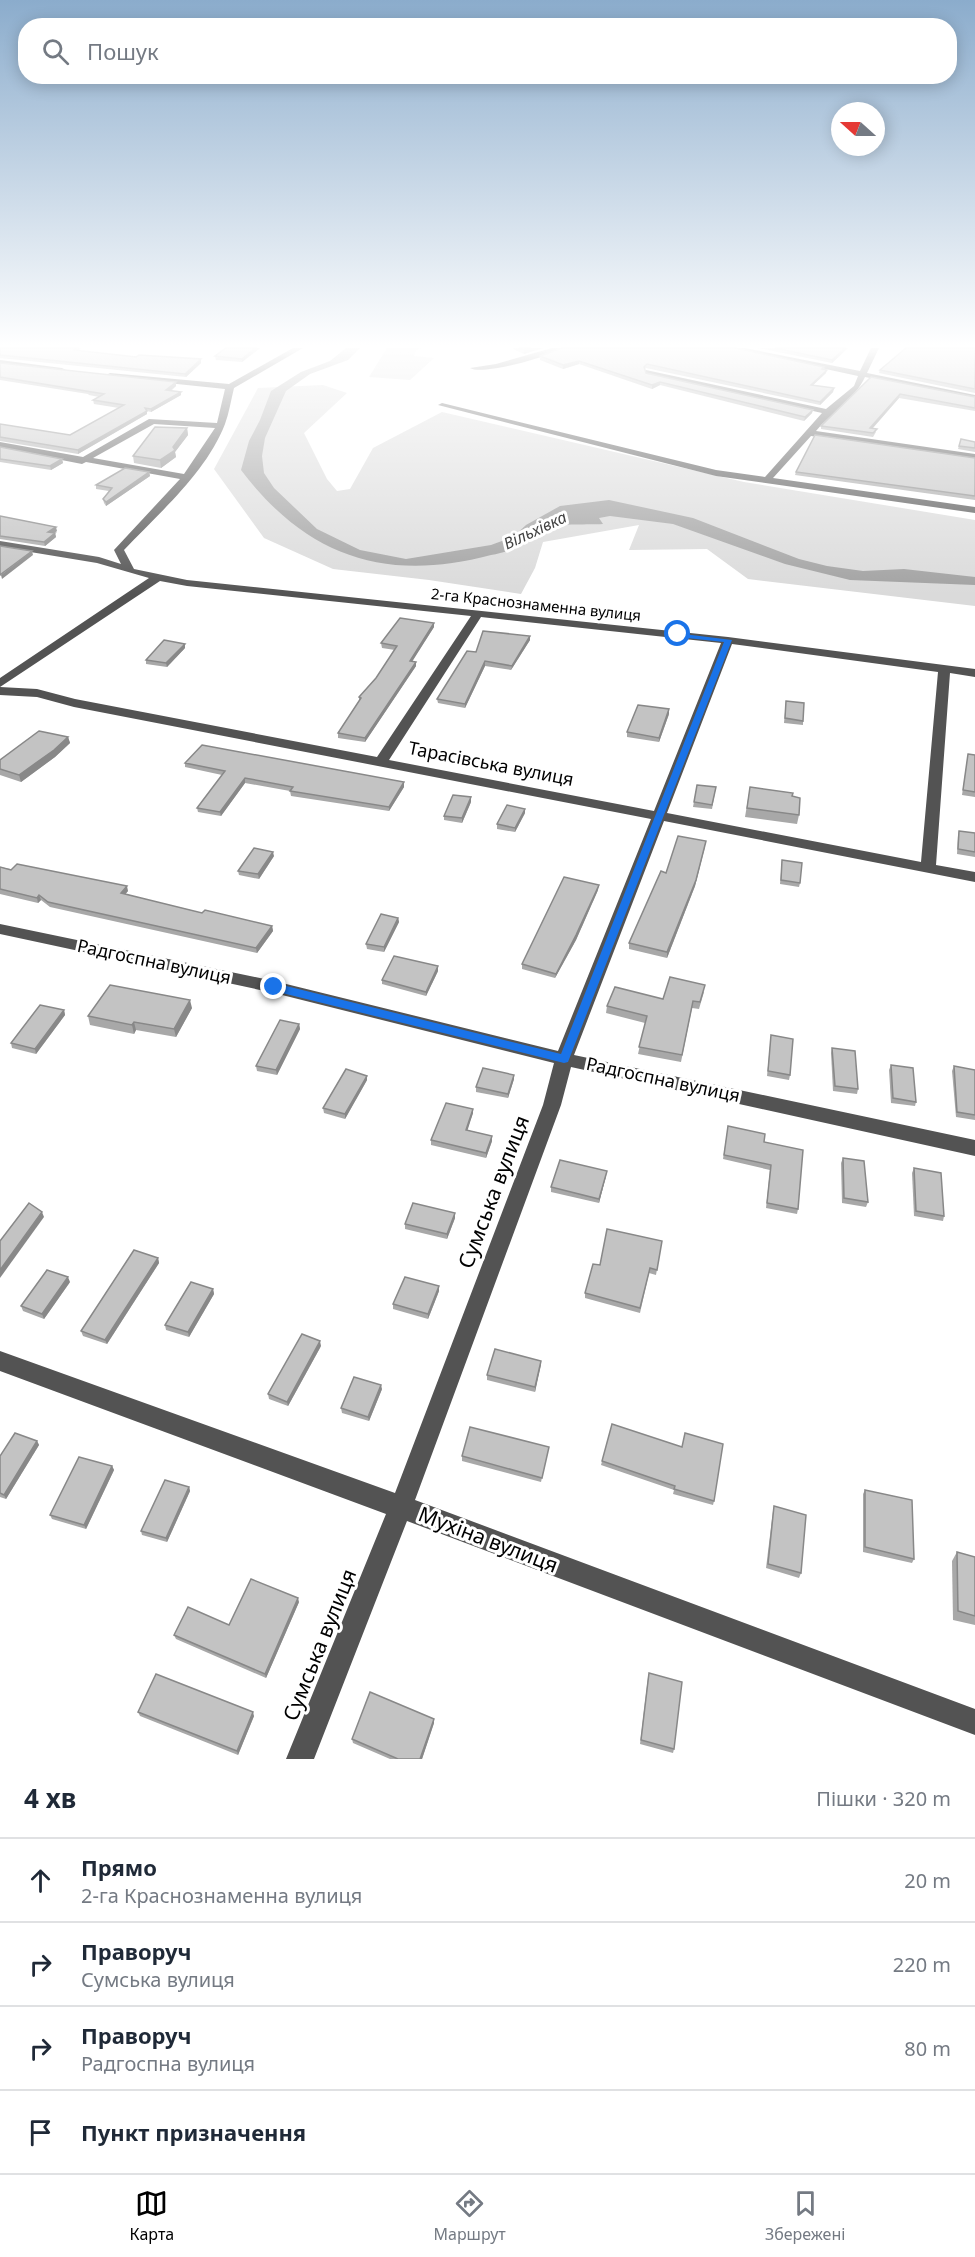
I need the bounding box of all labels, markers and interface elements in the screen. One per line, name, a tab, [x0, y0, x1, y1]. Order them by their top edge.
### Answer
search box	[18, 18, 957, 84]
icon: search	[39, 35, 72, 68]
text: Пошук	[87, 36, 159, 66]
north arrow	[831, 102, 885, 156]
water label: Вільхівка	[500, 506, 570, 554]
street label: 2-га Краснознаменна вулиця	[430, 583, 642, 625]
route start	[664, 620, 690, 646]
street label: Тарасівська вулиця	[407, 735, 576, 791]
street label: Радгоспна вулиця	[75, 933, 233, 989]
route end	[260, 973, 286, 999]
street label: Радгоспна вулиця	[584, 1051, 742, 1107]
street label: Сумська вулиця	[451, 1111, 535, 1272]
street label: Мухіна вулиця	[414, 1500, 562, 1579]
street label: Сумська вулиця	[276, 1564, 362, 1725]
text: 4 хв	[24, 1780, 76, 1816]
text: Пішки · 320 m	[816, 1785, 951, 1812]
text: Прямо	[81, 1852, 157, 1882]
icon: ahead	[24, 1864, 57, 1897]
text: 20 m	[904, 1867, 951, 1894]
text: 2-га Краснознаменна вулиця	[81, 1882, 362, 1909]
text: Праворуч	[81, 1936, 192, 1966]
icon: right	[24, 1948, 57, 1981]
text: 220 m	[893, 1951, 951, 1978]
text: Сумська вулиця	[81, 1966, 235, 1993]
text: Праворуч	[81, 2020, 192, 2050]
icon: right	[24, 2032, 57, 2065]
text: 80 m	[904, 2035, 951, 2062]
text: Радгоспна вулиця	[81, 2050, 255, 2077]
icon: arrive	[24, 2116, 57, 2149]
text: Пункт призначення	[81, 2117, 306, 2147]
tab: Карта	[130, 2187, 174, 2245]
tab: Маршрут	[433, 2187, 506, 2245]
tab: Збережені	[765, 2187, 845, 2245]

